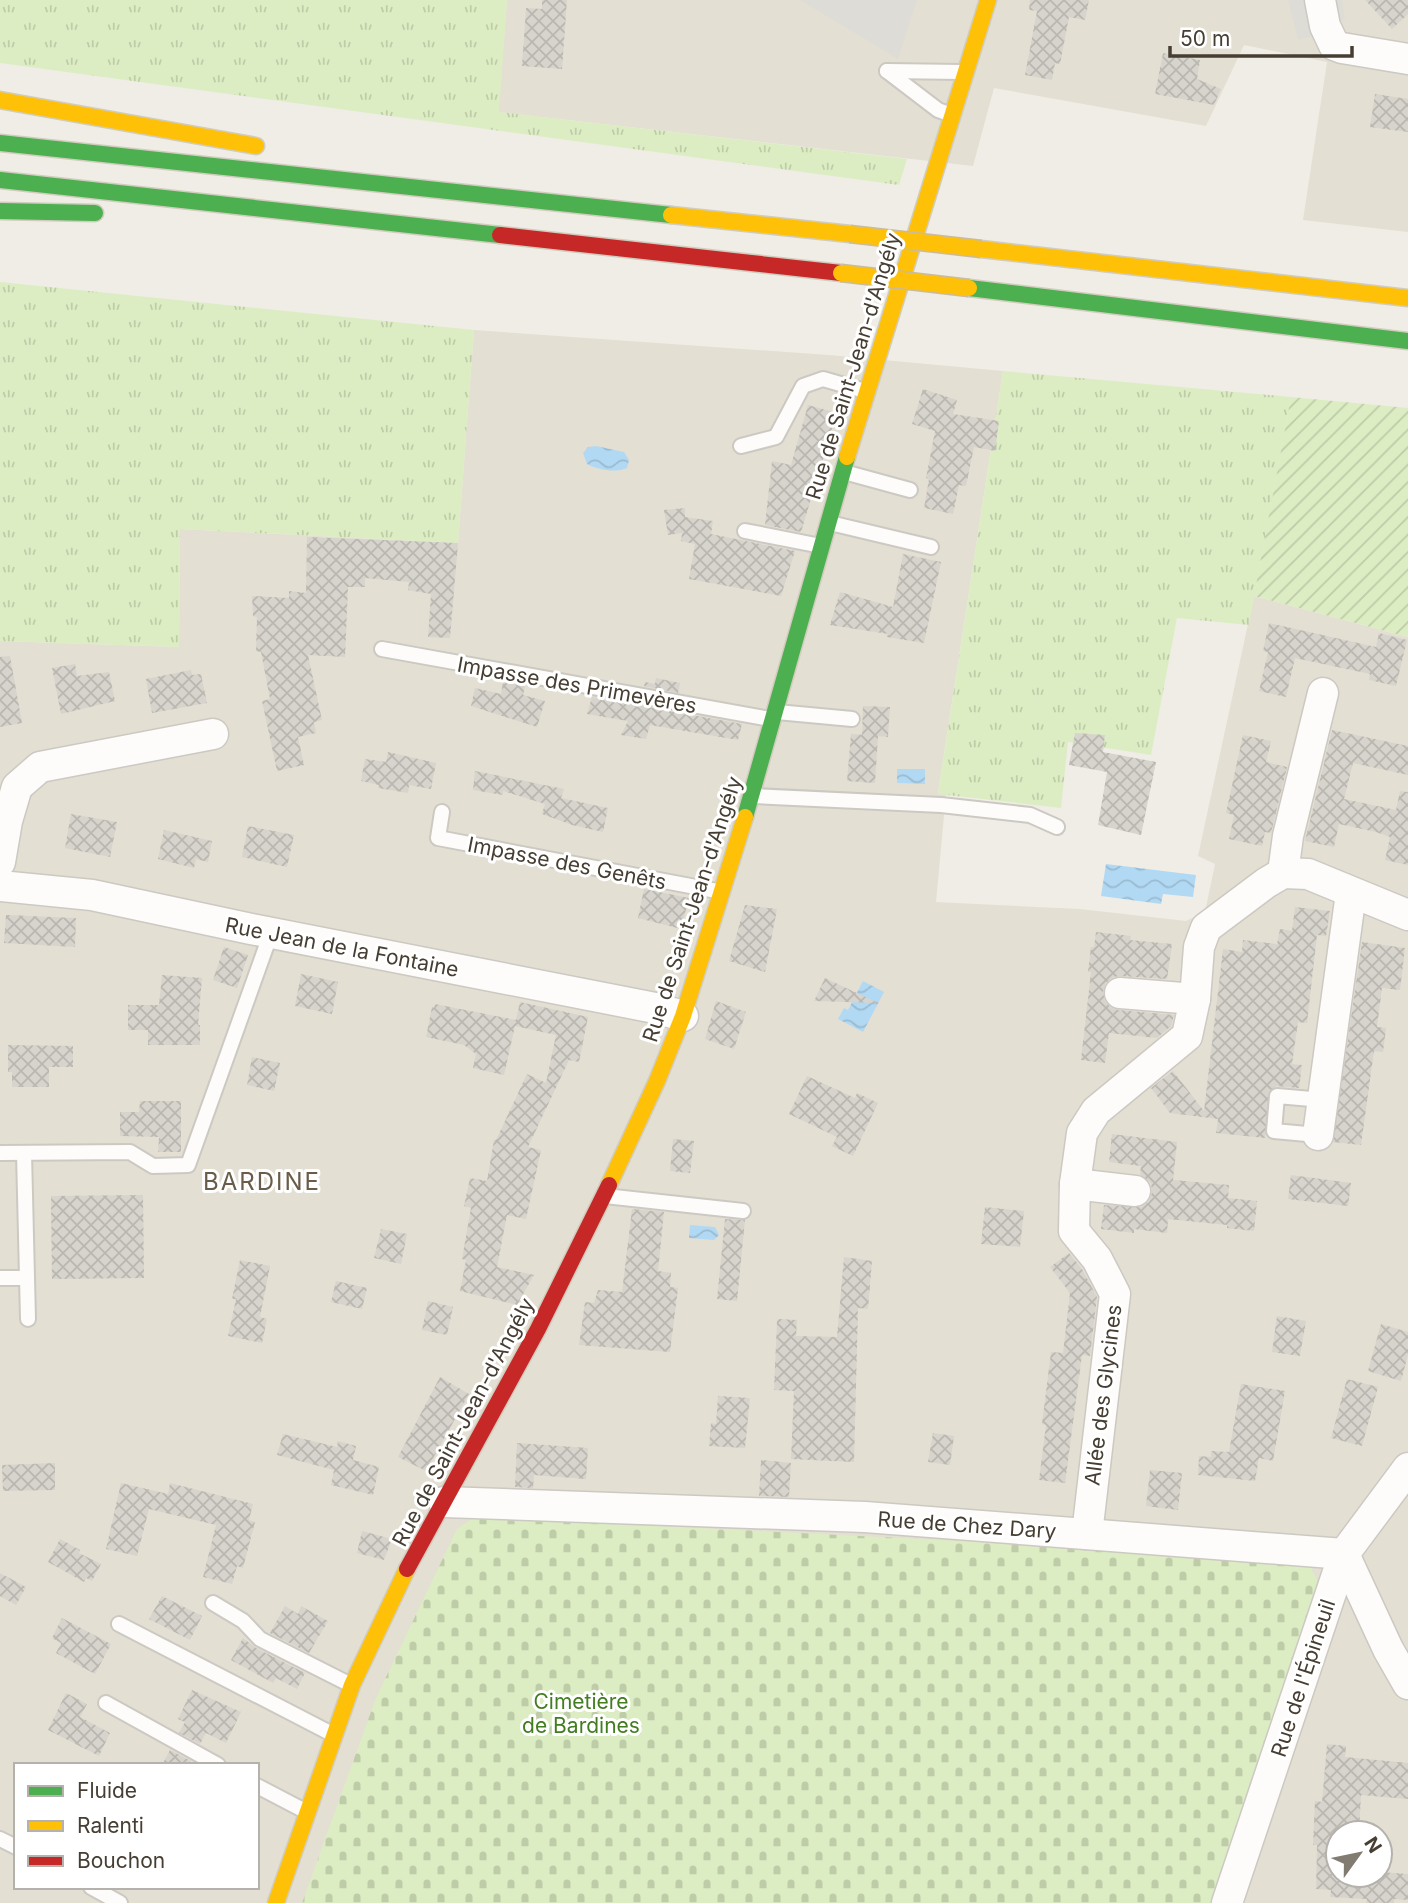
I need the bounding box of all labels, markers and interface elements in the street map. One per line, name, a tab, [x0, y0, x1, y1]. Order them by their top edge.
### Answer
scale bar	[1170, 14, 1352, 58]
text: 50 m	[1180, 26, 1230, 51]
street label: Rue de Saint-Jean-d'Angély	[800, 229, 906, 502]
street label: Impasse des Primevères	[455, 652, 699, 718]
street label: Rue de Saint-Jean-d'Angély	[637, 773, 747, 1045]
street label: Impasse des Genêts	[466, 831, 668, 895]
street label: Rue Jean de la Fontaine	[223, 912, 461, 982]
district label: BARDINE	[203, 1167, 321, 1196]
street label: Rue de Saint-Jean-d'Angély	[387, 1293, 539, 1551]
street label: Allée des Glycines	[1079, 1303, 1127, 1487]
street label: Rue de Chez Dary	[877, 1506, 1057, 1544]
street label: Rue de l'Épineuil	[1265, 1596, 1340, 1760]
park label: Cimetière de Bardines	[522, 1689, 640, 1738]
legend	[14, 1763, 259, 1889]
text: Fluide	[77, 1778, 137, 1803]
text: Ralenti	[77, 1813, 144, 1838]
north arrow	[1324, 1819, 1394, 1889]
text: N	[1359, 1833, 1386, 1857]
text: Bouchon	[77, 1848, 165, 1873]

